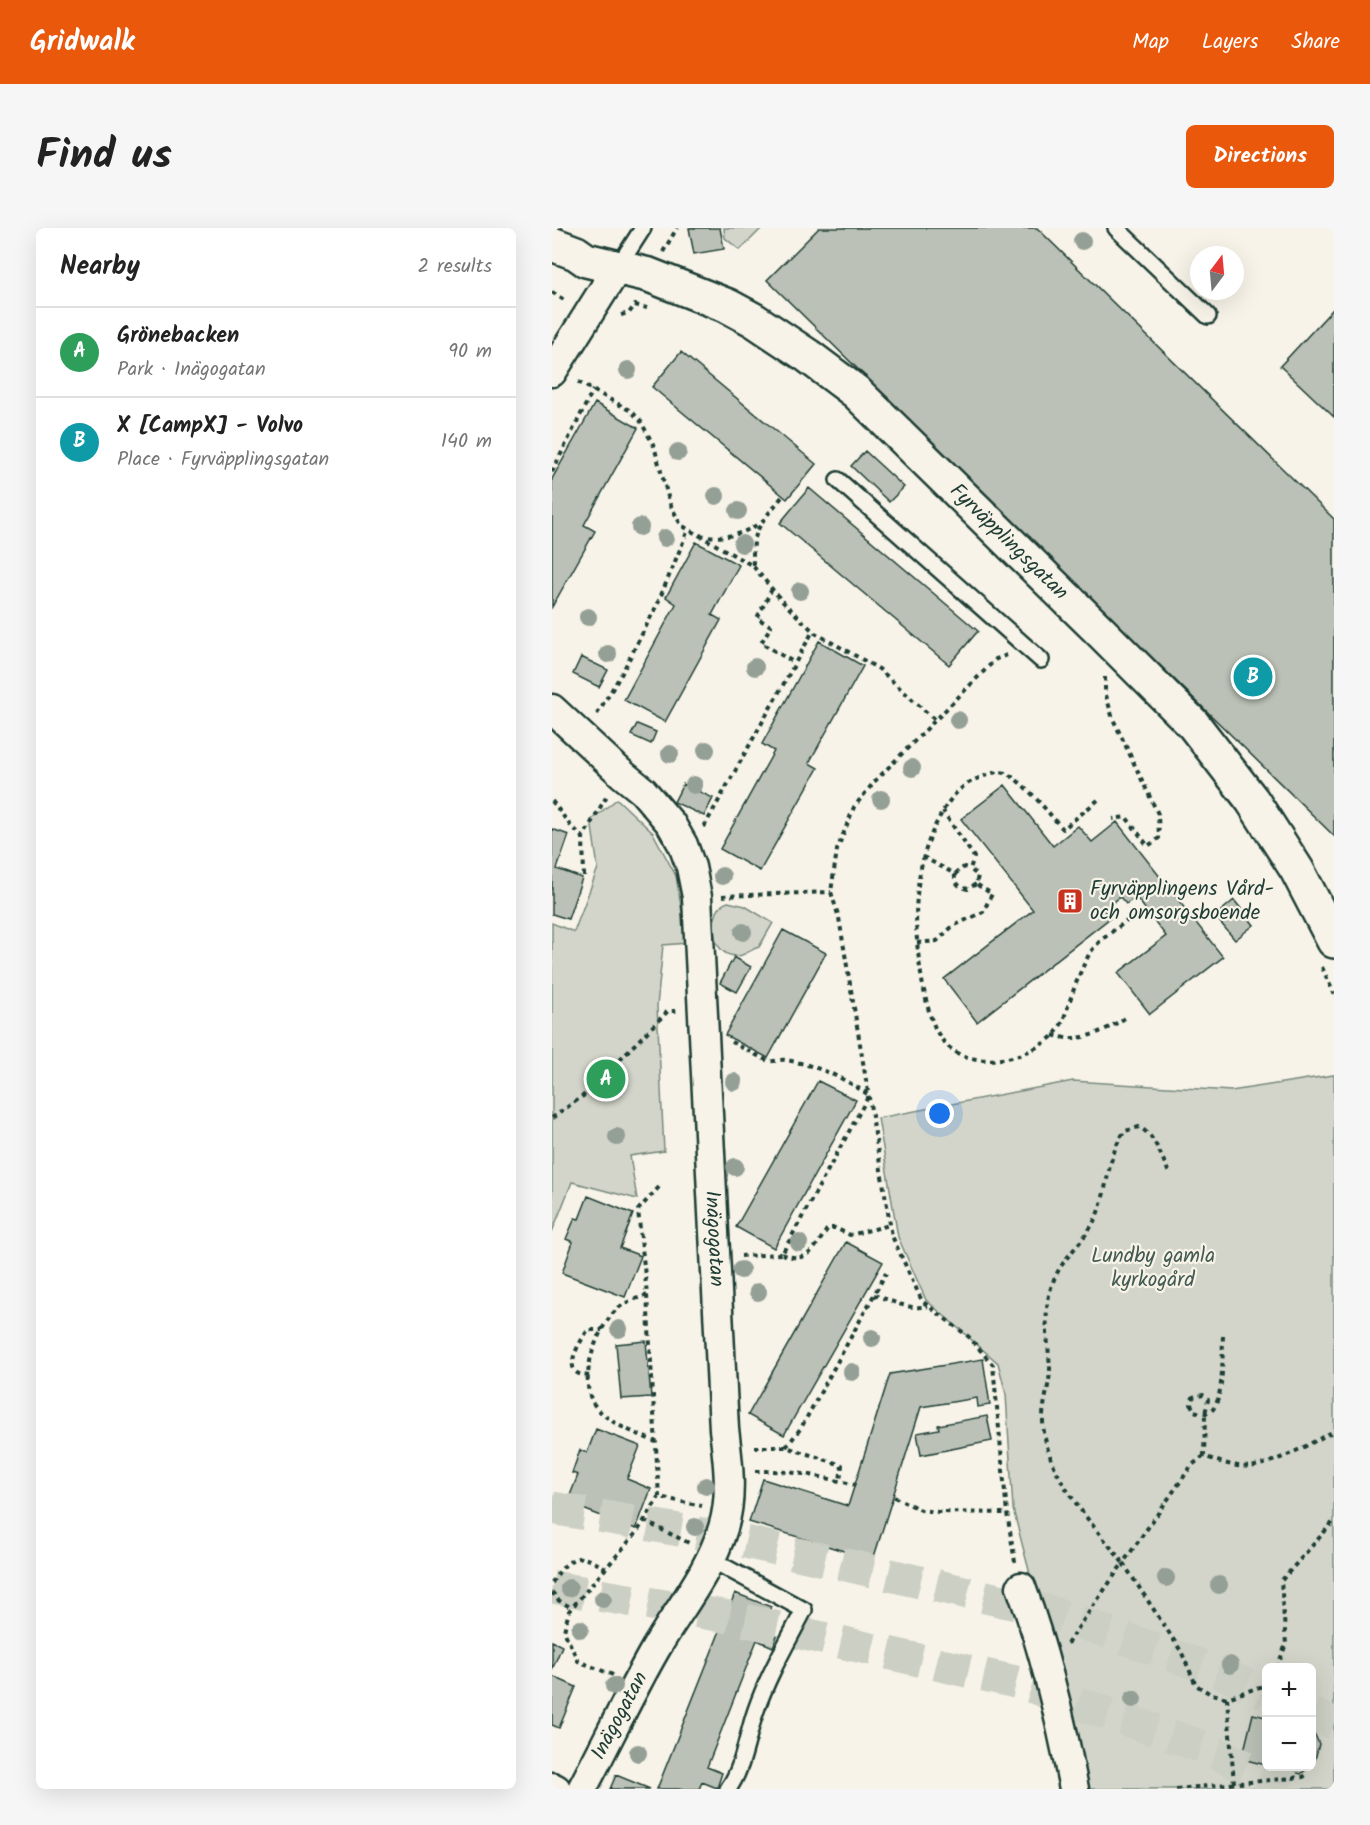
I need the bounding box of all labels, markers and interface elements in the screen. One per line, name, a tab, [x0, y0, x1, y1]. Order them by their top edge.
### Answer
text: Gridwalk	[30, 20, 135, 65]
text: Map	[1132, 26, 1169, 59]
text: Layers	[1202, 26, 1258, 59]
text: Share	[1291, 26, 1340, 59]
text: Find us	[36, 123, 172, 190]
button: Directions	[1186, 125, 1334, 188]
text: Nearby	[60, 246, 140, 288]
north arrow	[1190, 246, 1244, 300]
text: 2 results	[417, 251, 492, 283]
text: Grönebacken	[117, 319, 239, 354]
text: A	[73, 336, 86, 368]
text: 90 m	[448, 336, 492, 368]
text: Park · Inägogatan	[117, 354, 266, 386]
text: X [CampX] - Volvo	[117, 409, 303, 444]
text: B	[73, 426, 86, 458]
text: 140 m	[441, 426, 492, 458]
text: Place · Fyrväpplingsgatan	[117, 444, 329, 476]
street label: Fyrväpplingsgatan	[942, 475, 1076, 608]
pin: B	[1234, 654, 1272, 700]
place label: Fyrväpplingens Vård- och omsorgsboende	[1090, 873, 1274, 930]
building icon: Fyrväpplingens Vård- och omsorgsboende	[1055, 886, 1085, 916]
pin: A	[586, 1056, 626, 1102]
your location	[925, 1099, 954, 1128]
street label: Inägogatan	[695, 1190, 733, 1287]
park label: Lundby gamla kyrkogård	[1091, 1240, 1215, 1297]
map controls	[1262, 1663, 1316, 1771]
button: +	[1262, 1663, 1316, 1717]
street label: Inägogatan	[583, 1666, 657, 1766]
button: −	[1262, 1717, 1316, 1771]

